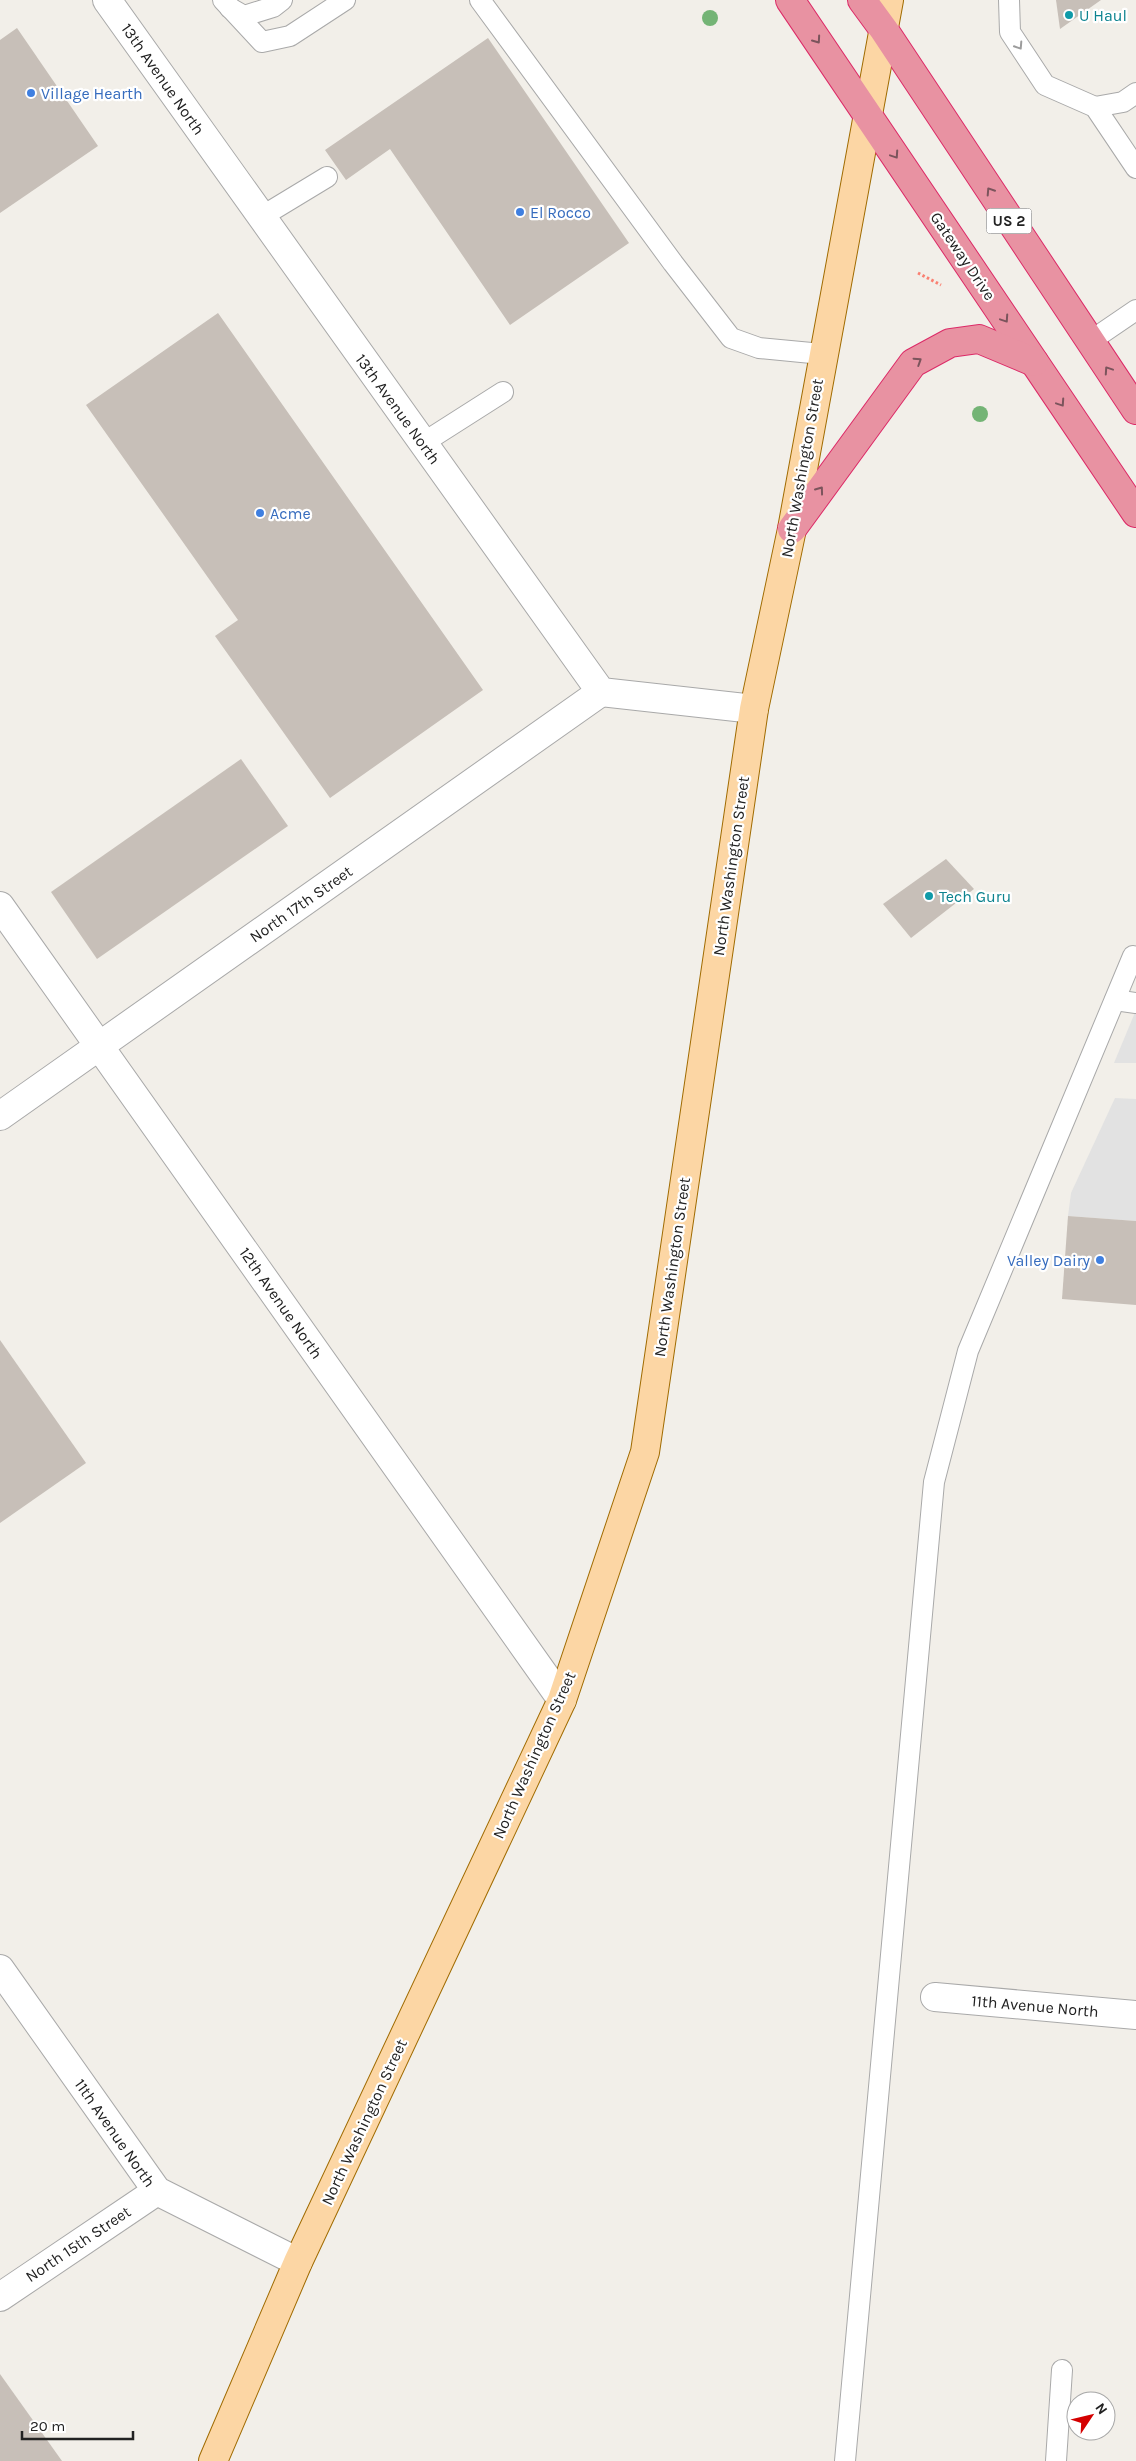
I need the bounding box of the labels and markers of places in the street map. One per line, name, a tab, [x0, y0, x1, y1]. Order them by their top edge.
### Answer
place label: U Haul	[1079, 6, 1127, 25]
marker: U Haul	[1063, 9, 1075, 21]
place label: Village Hearth	[41, 84, 143, 103]
marker: Village Hearth	[25, 87, 37, 99]
place label: El Rocco	[530, 203, 591, 222]
marker: El Rocco	[514, 206, 526, 218]
place label: Acme	[270, 504, 311, 523]
marker: Acme	[254, 507, 266, 519]
place label: Tech Guru	[939, 887, 1011, 906]
marker: Tech Guru	[923, 890, 935, 902]
place label: Valley Dairy	[1007, 1251, 1091, 1270]
marker: Valley Dairy	[1094, 1254, 1106, 1266]

